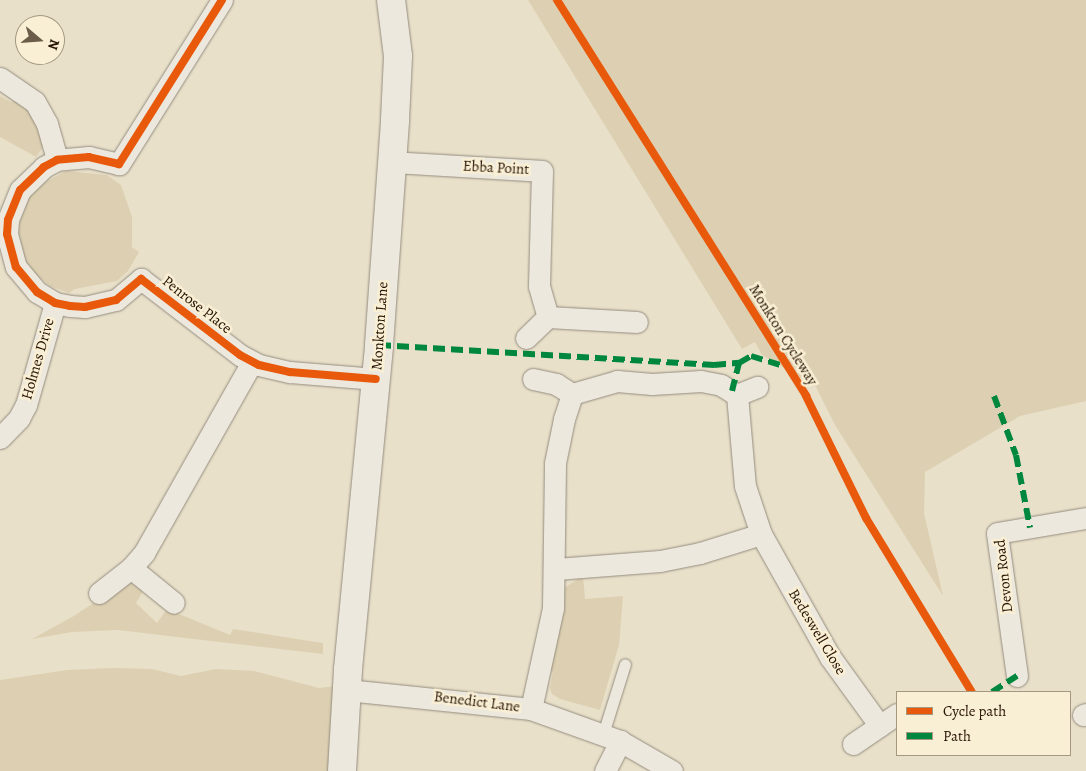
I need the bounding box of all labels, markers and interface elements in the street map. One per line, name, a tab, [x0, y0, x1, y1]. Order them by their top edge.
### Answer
north arrow	[15, 15, 65, 65]
text: N	[43, 37, 64, 52]
street label: Ebba Point	[462, 157, 530, 179]
street label: Penrose Place	[159, 272, 235, 338]
street label: Monkton Lane	[368, 281, 392, 371]
street label: Monkton Cycleway	[745, 281, 821, 389]
street label: Holmes Drive	[18, 316, 58, 402]
street label: Devon Road	[991, 538, 1017, 614]
street label: Bedeswell Close	[784, 586, 850, 678]
street label: Benedict Lane	[433, 688, 521, 716]
legend	[896, 691, 1071, 756]
text: Cycle path	[943, 701, 1006, 721]
text: Path	[943, 726, 971, 746]

